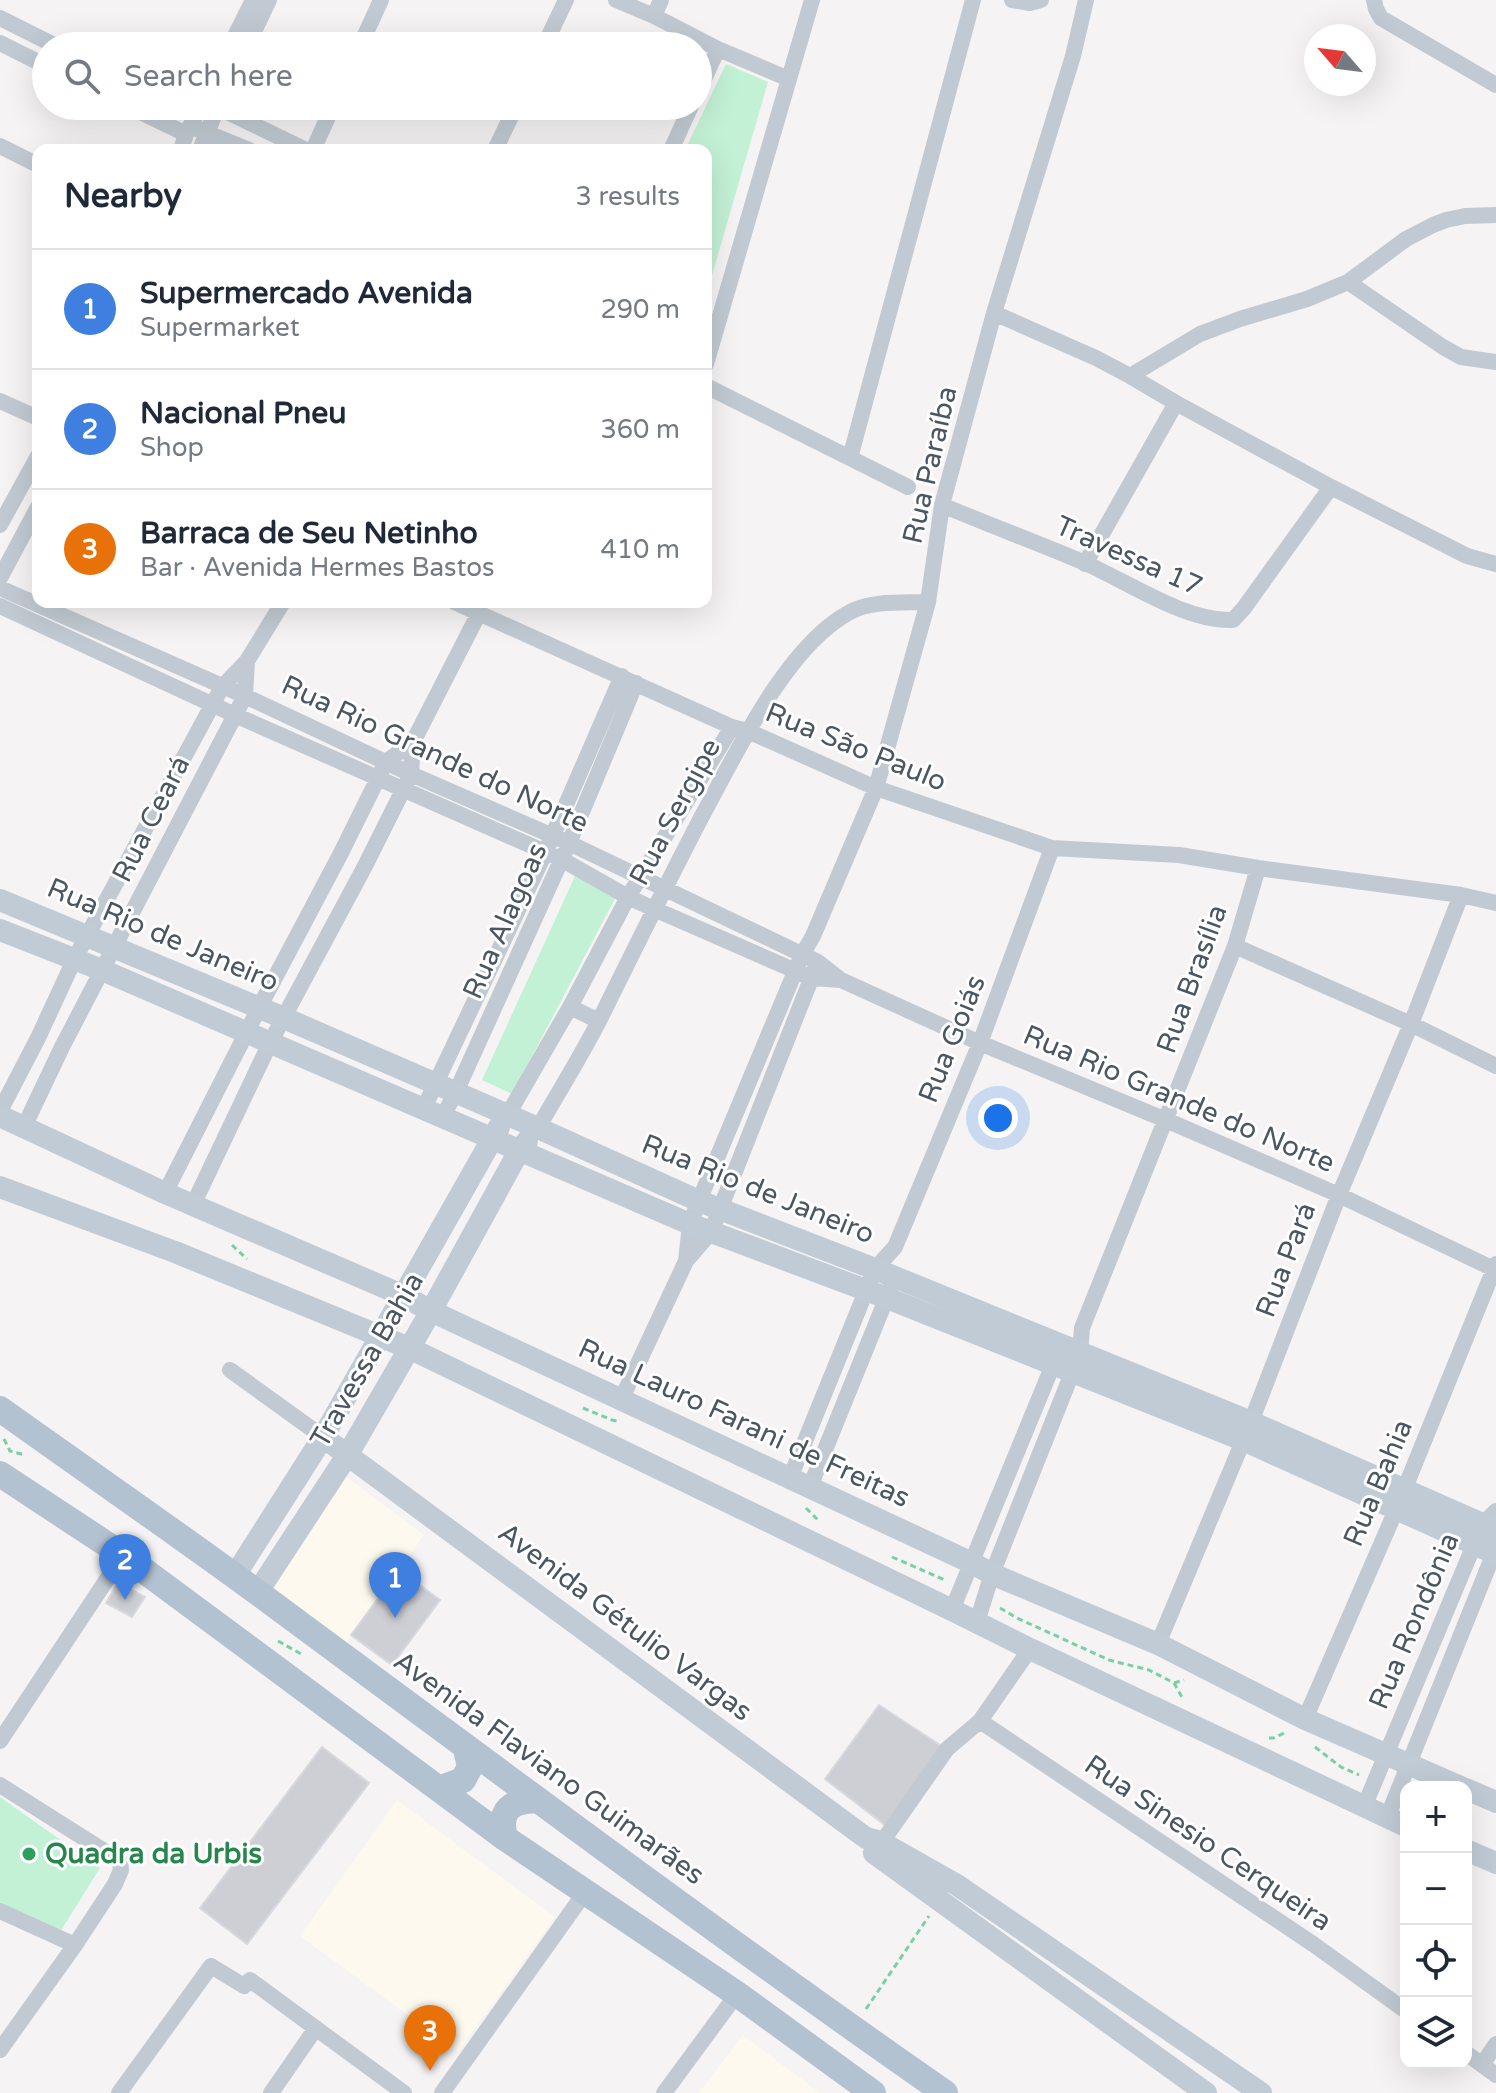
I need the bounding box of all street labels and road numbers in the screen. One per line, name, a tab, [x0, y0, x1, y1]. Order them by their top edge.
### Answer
street label: Rua Paraíba	[895, 383, 965, 547]
street label: Travessa 17	[1050, 509, 1208, 603]
street label: Rua Rio Grande do Norte	[276, 668, 594, 840]
street label: Rua São Paulo	[761, 695, 951, 799]
street label: Rua Sergipe	[622, 733, 728, 891]
street label: Rua Ceará	[105, 750, 197, 888]
street label: Rua Alagoas	[455, 838, 555, 1004]
street label: Rua Rio de Janeiro	[42, 871, 284, 999]
street label: Rua Brasília	[1149, 900, 1235, 1058]
street label: Rua Goiás	[911, 970, 993, 1108]
street label: Rua Rio Grande do Norte	[1018, 1018, 1340, 1180]
street label: Rua Rio de Janeiro	[637, 1127, 879, 1251]
street label: Rua Pará	[1249, 1198, 1323, 1322]
street label: Travessa Bahia	[303, 1266, 431, 1454]
street label: Rua Lauro Farani de Freitas	[573, 1331, 915, 1515]
street label: Rua Bahia	[1336, 1414, 1420, 1552]
street label: Avenida Gétulio Vargas	[491, 1515, 759, 1729]
street label: Rua Rondônia	[1362, 1528, 1466, 1714]
street label: Avenida Flaviano Guimarães	[387, 1644, 711, 1892]
street label: Rua Sinesio Cerqueira	[1078, 1748, 1338, 1938]

